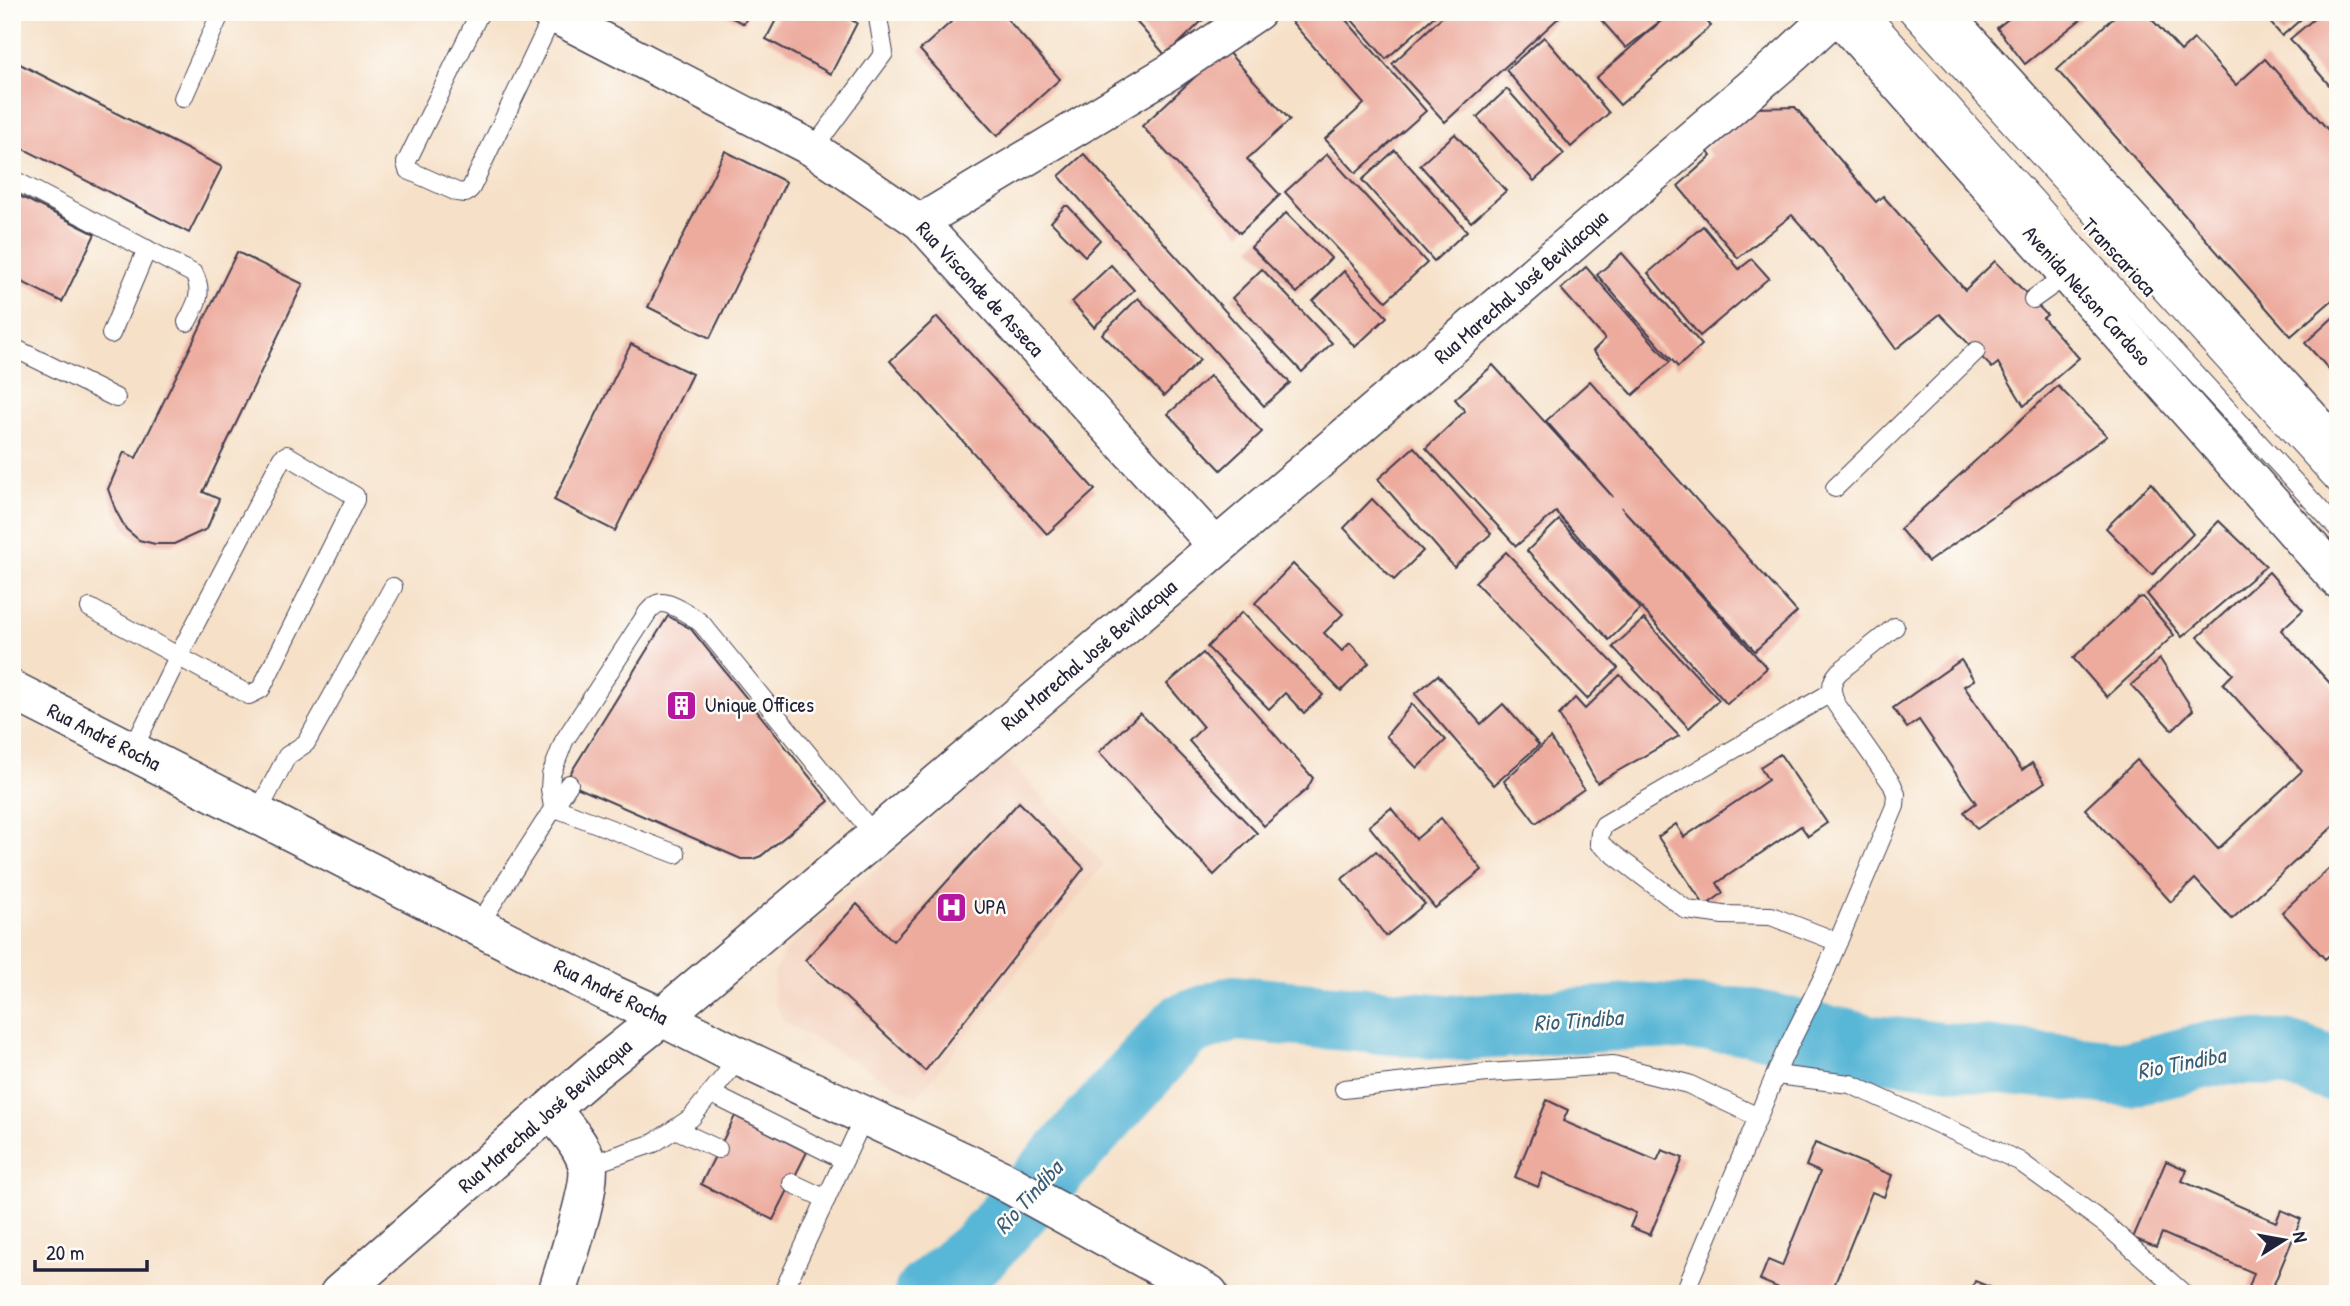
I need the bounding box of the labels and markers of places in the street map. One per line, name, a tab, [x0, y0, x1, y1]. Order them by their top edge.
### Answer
building icon: Unique Offices	[665, 688, 699, 722]
place label: Unique Offices	[705, 690, 814, 719]
hospital icon: UPA	[934, 890, 968, 924]
place label: UPA	[974, 892, 1006, 921]

